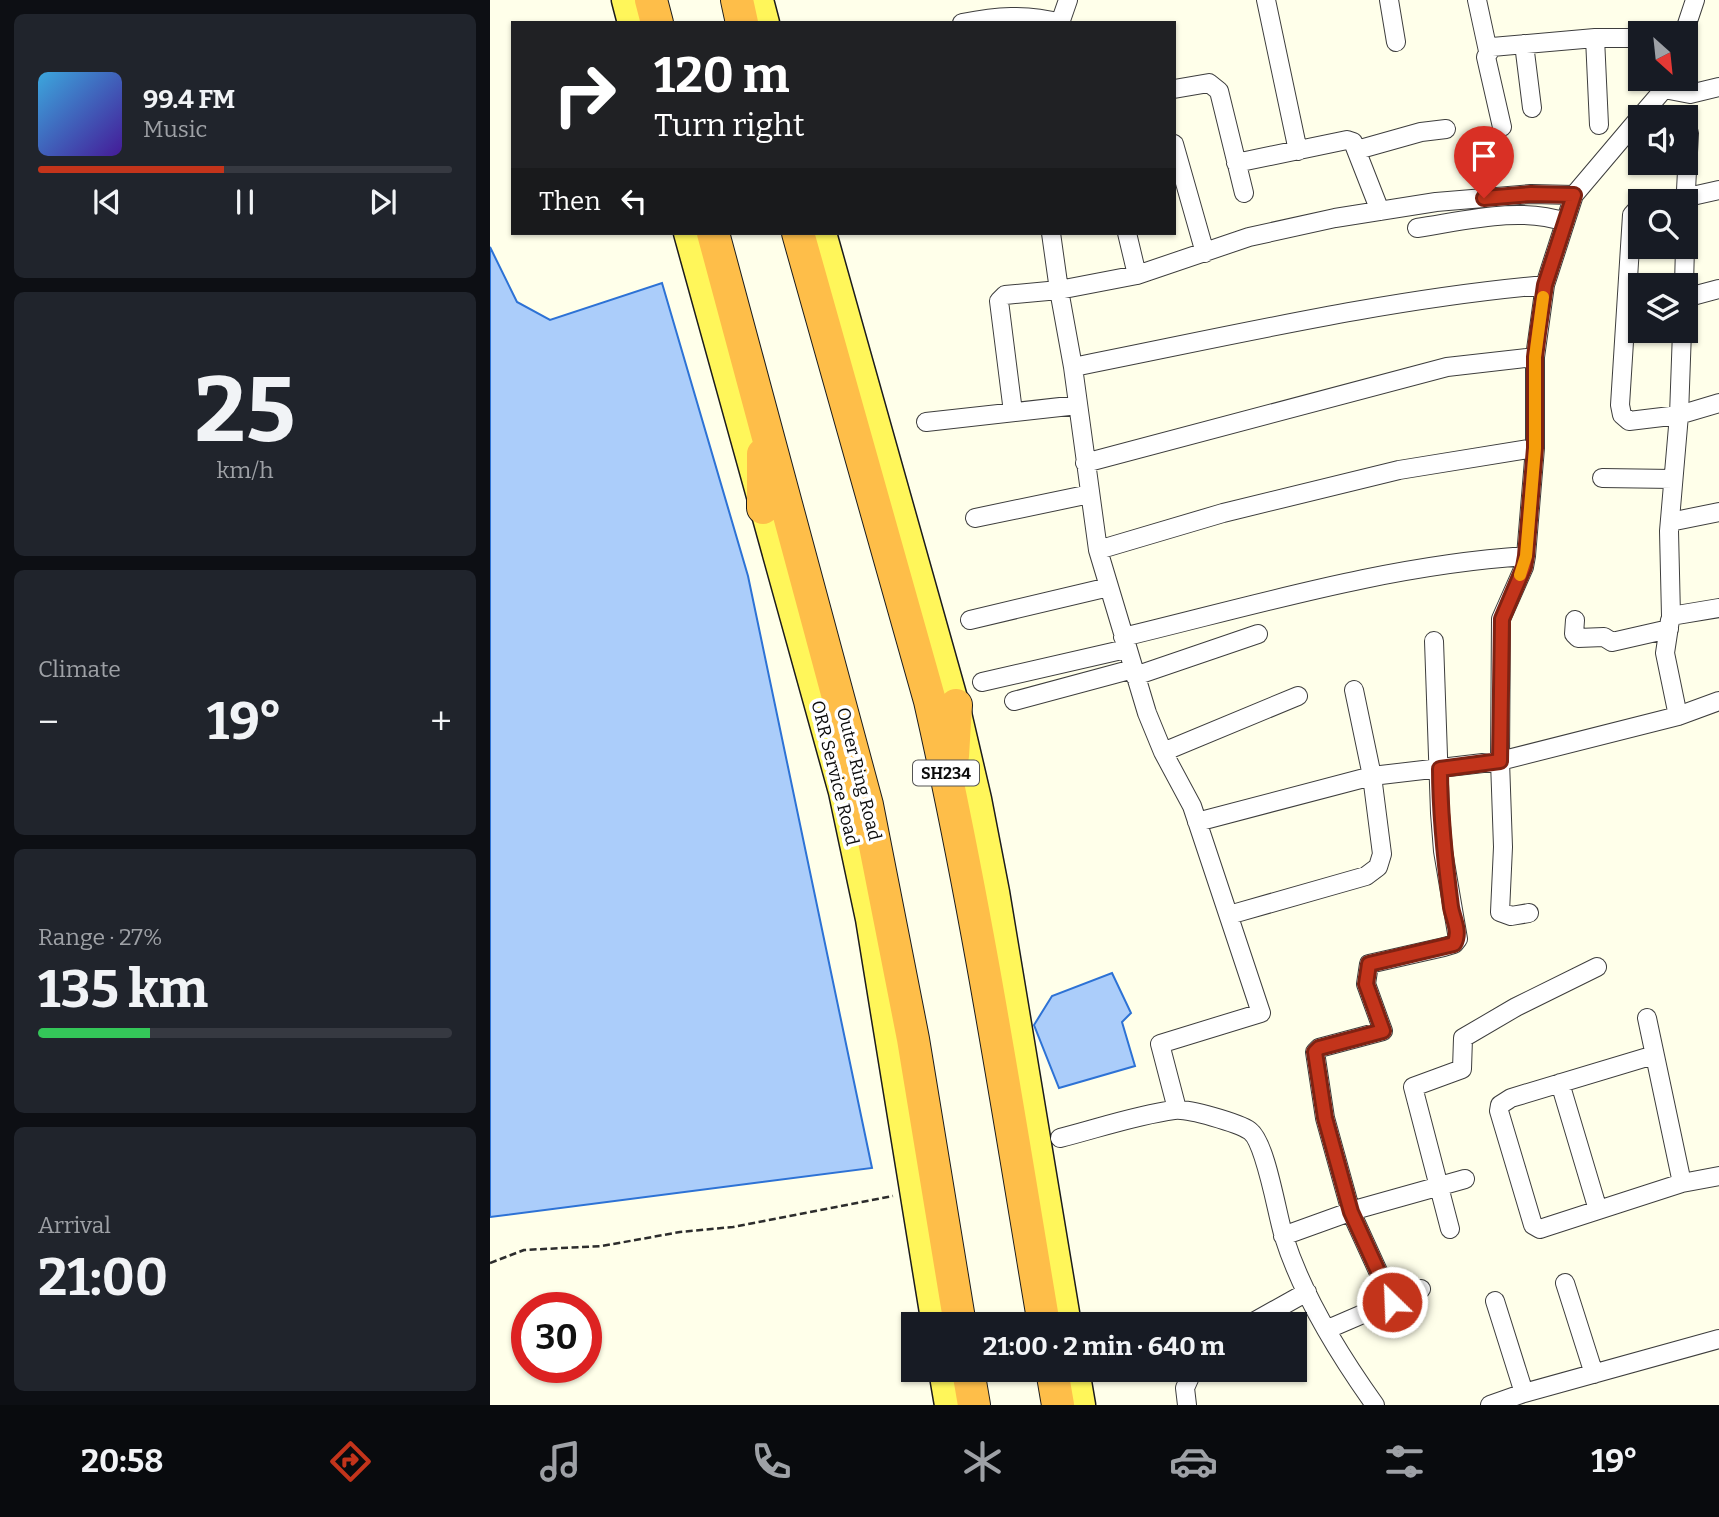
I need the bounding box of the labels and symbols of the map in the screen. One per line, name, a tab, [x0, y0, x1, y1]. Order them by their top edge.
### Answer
north arrow	[1628, 21, 1698, 91]
pin	[1454, 126, 1514, 198]
street label: ORR Service Road	[806, 698, 864, 848]
street label: Outer Ring Road	[832, 705, 886, 843]
road number: SH234	[913, 760, 979, 786]
position arrow	[1355, 1265, 1429, 1339]
speed limit sign: 30	[511, 1292, 602, 1383]

